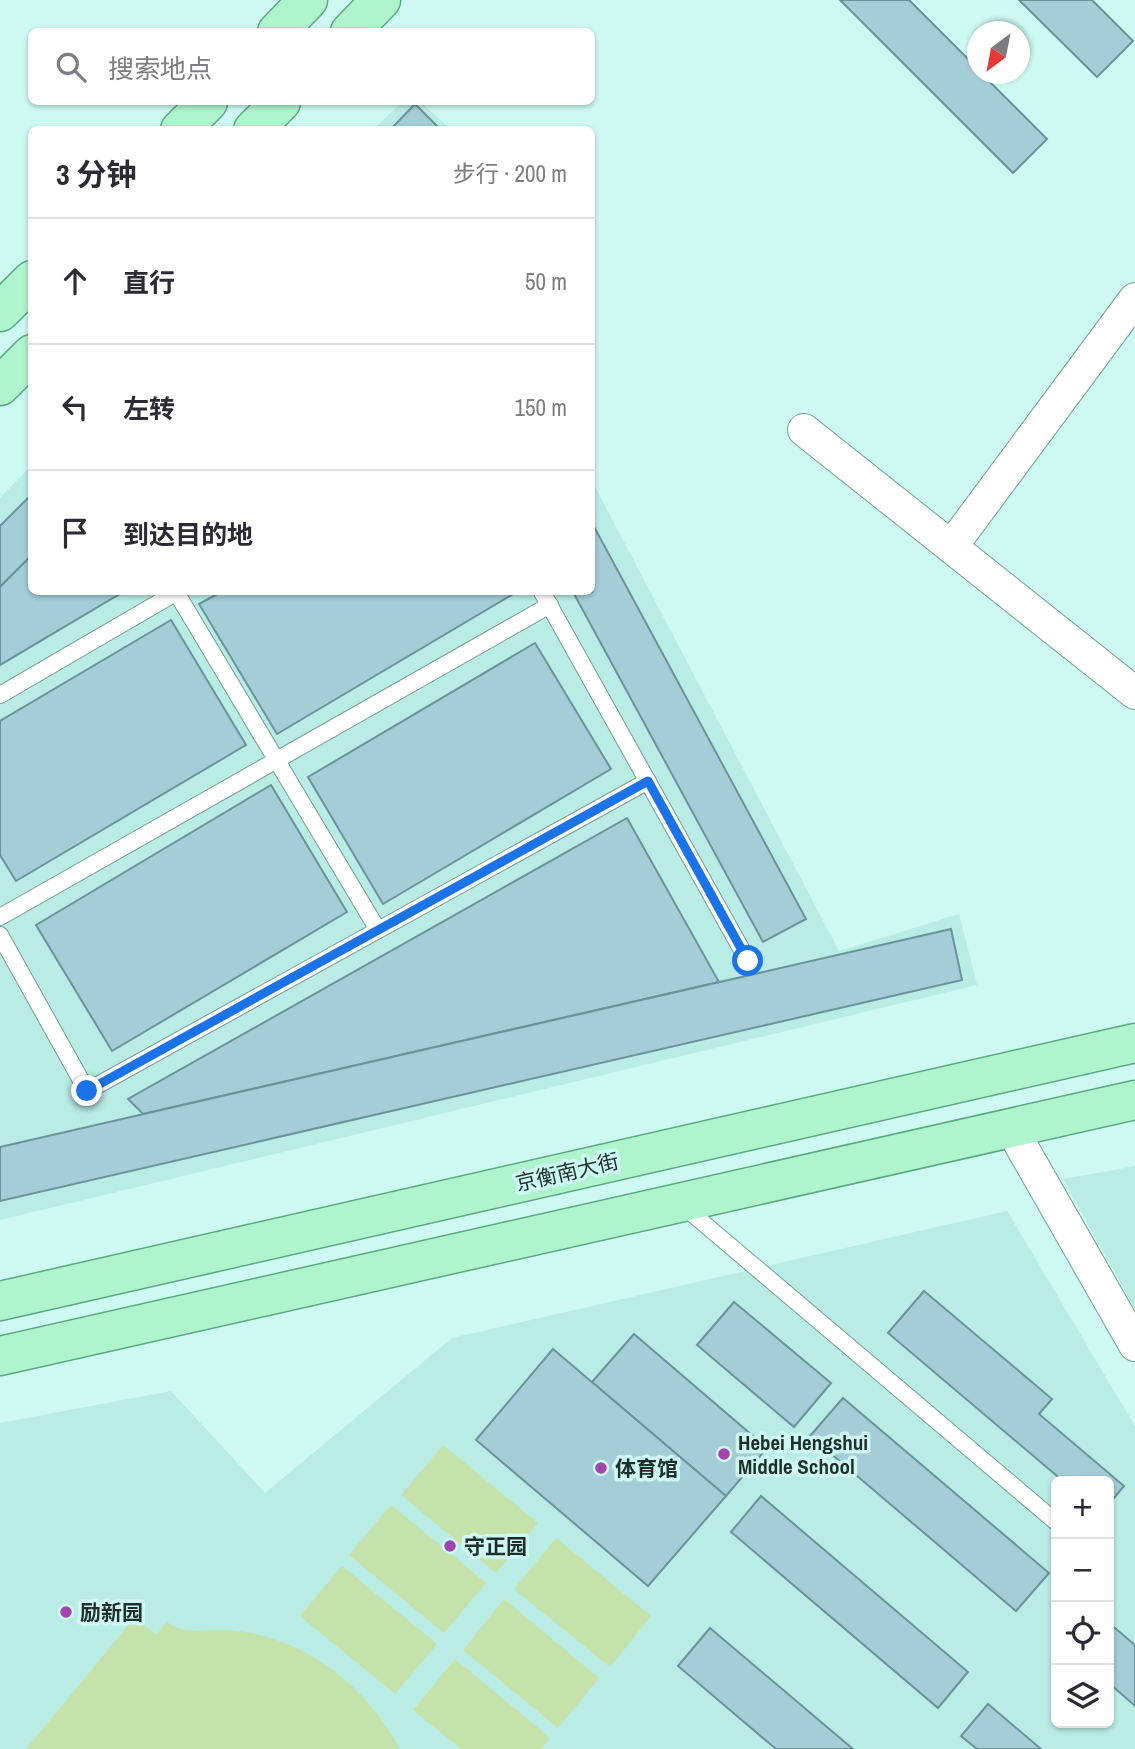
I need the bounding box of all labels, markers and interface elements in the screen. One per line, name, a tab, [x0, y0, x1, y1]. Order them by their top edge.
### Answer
north arrow	[967, 21, 1030, 84]
search box	[28, 28, 595, 105]
icon: search	[52, 48, 90, 86]
text: 搜索地点	[108, 51, 212, 86]
text: 3 分钟	[56, 154, 137, 194]
text: 步行 · 200 m	[453, 158, 567, 189]
icon: ahead	[56, 262, 94, 300]
text: 直行	[123, 265, 175, 300]
text: 50 m	[525, 266, 567, 297]
icon: left	[56, 388, 94, 426]
text: 左转	[123, 391, 175, 426]
text: 150 m	[515, 392, 567, 423]
icon: arrive	[56, 514, 94, 552]
text: 到达目的地	[123, 517, 253, 552]
route start	[732, 945, 763, 976]
route end	[71, 1075, 102, 1106]
street label: 京衡南大街	[513, 1146, 621, 1198]
place label: Hebei Hengshui Middle School	[738, 1428, 868, 1481]
marker: Hebei Hengshui Middle School	[716, 1446, 732, 1462]
place label: 体育馆	[615, 1454, 678, 1483]
marker: 体育馆	[593, 1460, 609, 1476]
map controls	[1051, 1476, 1114, 1728]
button: +	[1051, 1476, 1114, 1539]
place label: 守正园	[464, 1532, 527, 1561]
marker: 守正园	[442, 1538, 458, 1554]
button: −	[1051, 1539, 1114, 1602]
place label: 励新园	[80, 1598, 143, 1627]
button: locate	[1051, 1602, 1114, 1665]
marker: 励新园	[58, 1604, 74, 1620]
button: layers	[1051, 1665, 1114, 1728]

